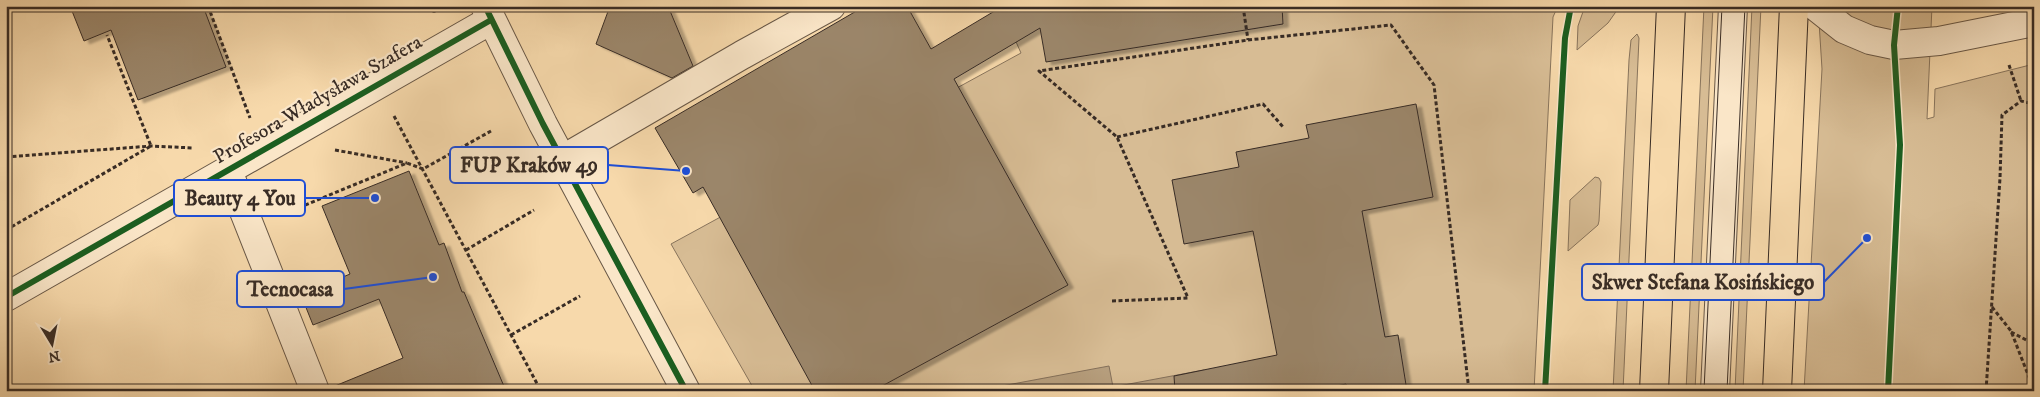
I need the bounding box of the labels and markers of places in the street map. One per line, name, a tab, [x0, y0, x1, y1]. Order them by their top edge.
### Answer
callout: FUP Kraków 49	[450, 147, 608, 183]
callout: Beauty 4 You	[174, 180, 305, 216]
callout: Skwer Stefana Kosińskiego	[1582, 264, 1824, 300]
callout: Tecnocasa	[237, 271, 344, 307]

